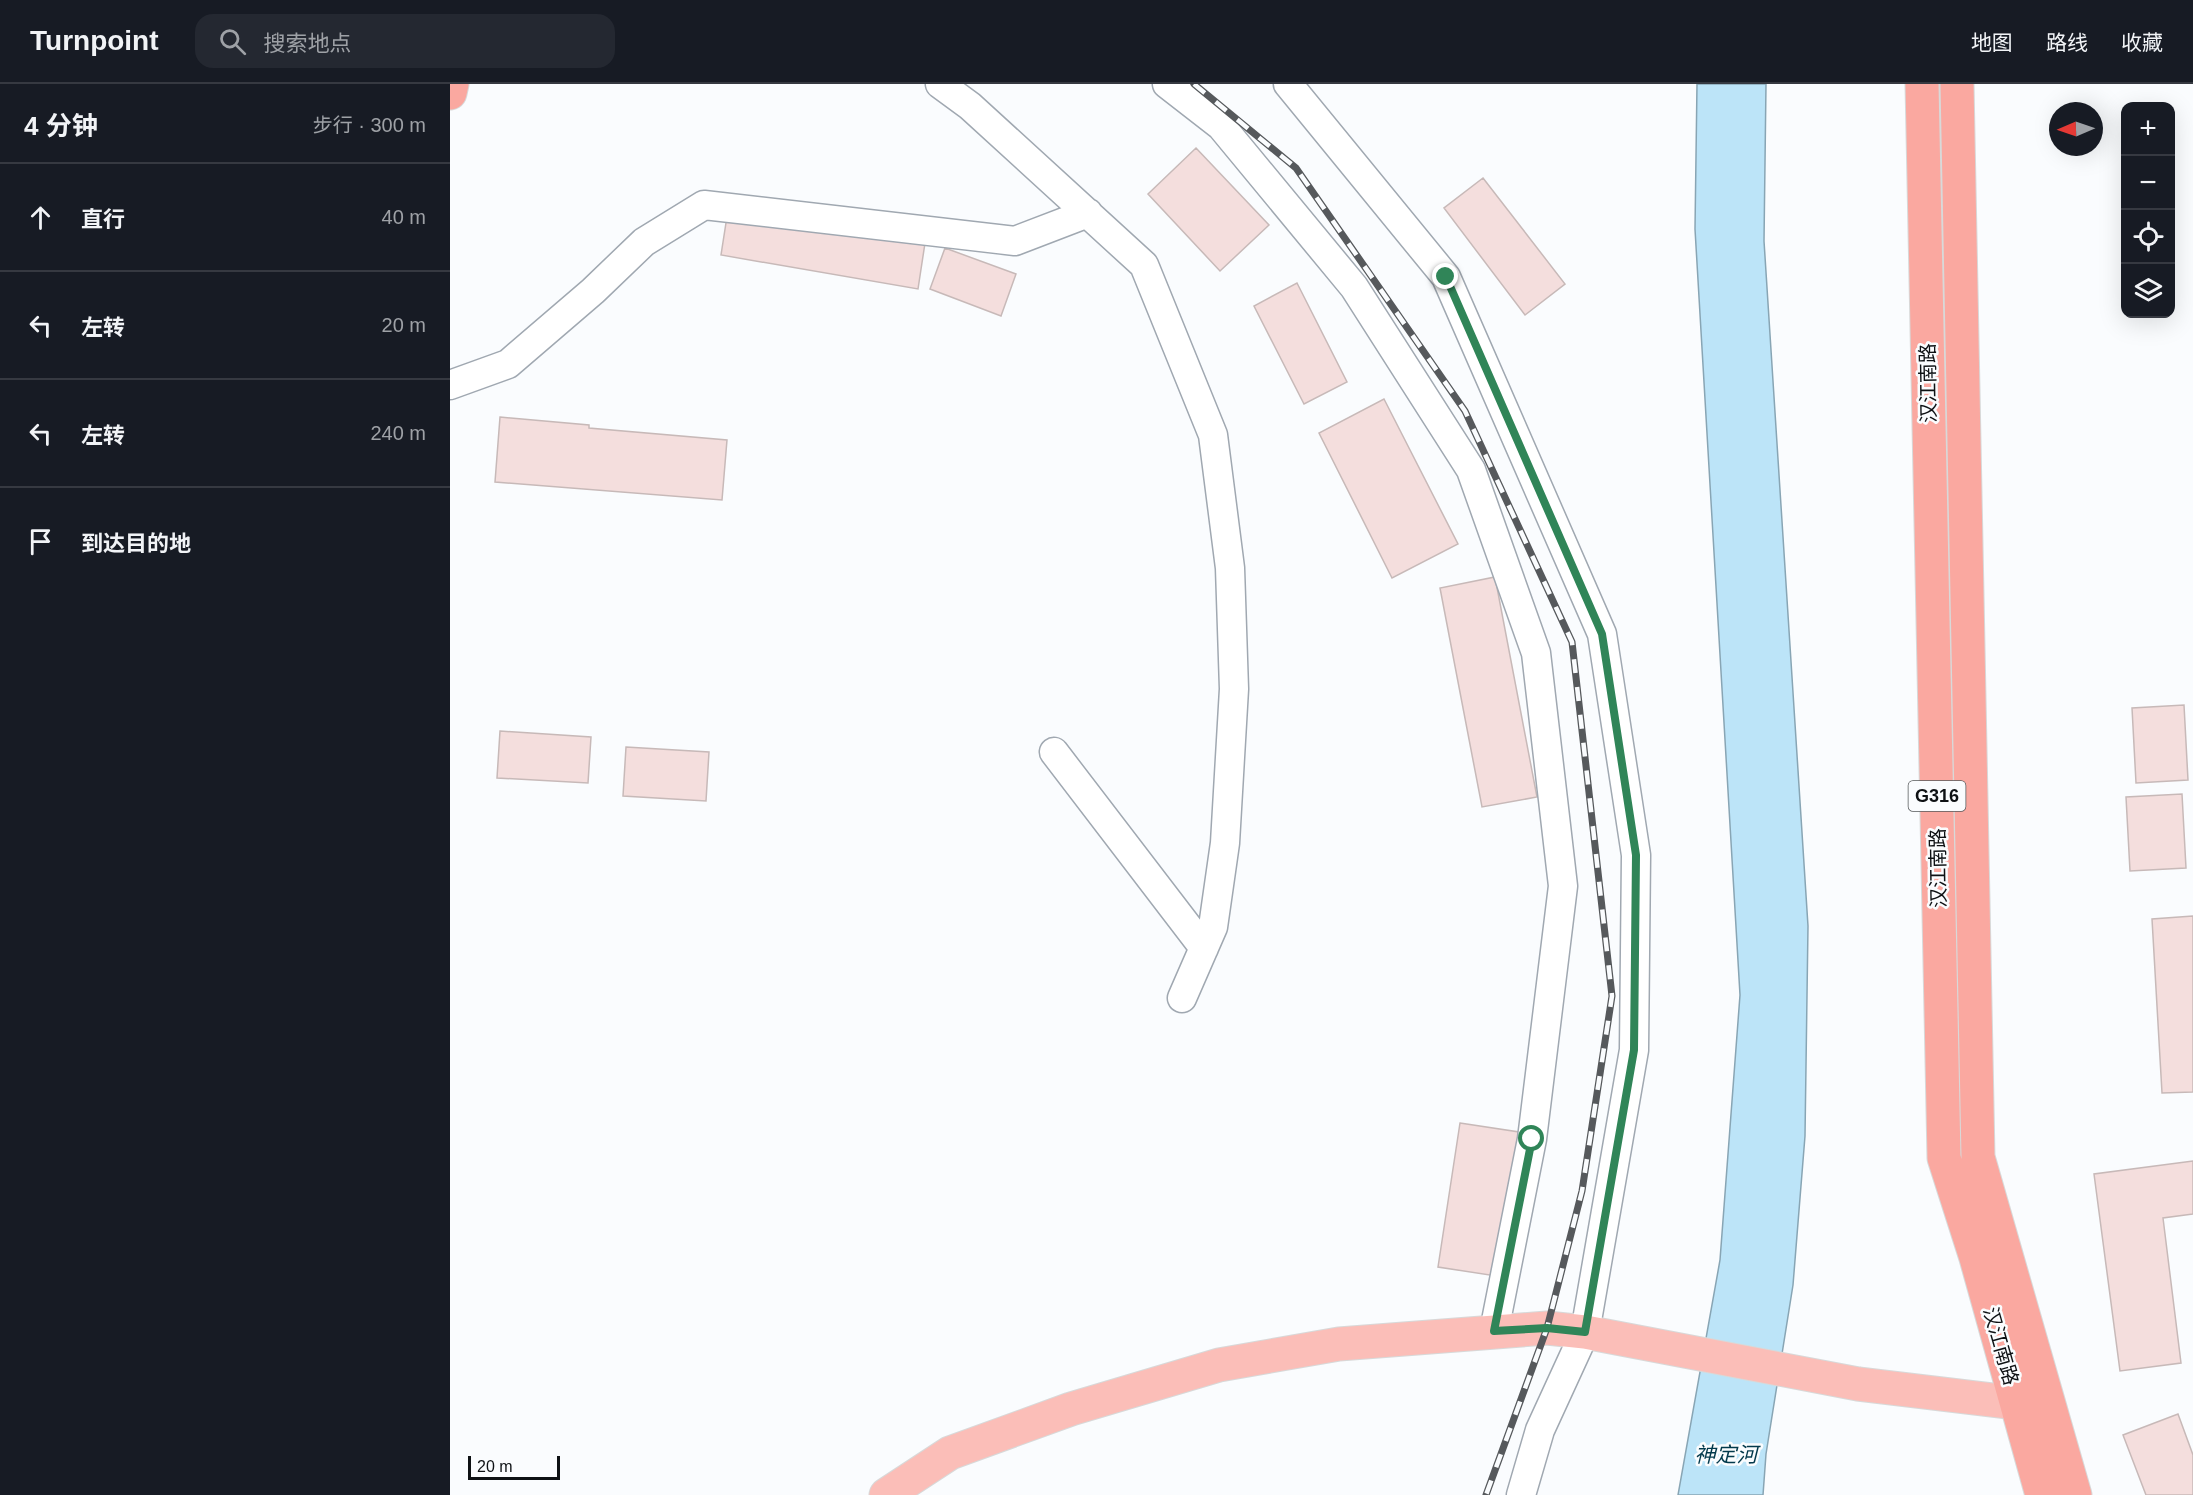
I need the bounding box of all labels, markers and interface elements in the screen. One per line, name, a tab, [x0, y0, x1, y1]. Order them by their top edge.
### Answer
search box	[195, 14, 615, 68]
text: Turnpoint	[30, 25, 159, 56]
icon: search	[216, 25, 249, 58]
text: 搜索地点	[264, 31, 352, 56]
text: 地图	[1971, 31, 2013, 54]
text: 路线	[2046, 31, 2088, 54]
text: 收藏	[2121, 31, 2163, 54]
north arrow	[2049, 102, 2103, 156]
map controls	[2121, 102, 2175, 318]
button: +	[2121, 102, 2175, 156]
text: 4 分钟	[24, 111, 98, 141]
text: 步行 · 300 m	[313, 114, 426, 136]
button: −	[2121, 156, 2175, 210]
icon: ahead	[24, 201, 57, 234]
text: 40 m	[382, 206, 426, 228]
text: 直行	[81, 207, 125, 232]
button: locate	[2121, 210, 2175, 264]
route end	[1432, 263, 1458, 289]
button: layers	[2121, 264, 2175, 318]
icon: left	[24, 309, 57, 342]
text: 20 m	[382, 314, 426, 336]
text: 左转	[81, 315, 125, 340]
street label: 汉江南路	[1916, 343, 1940, 423]
icon: left	[24, 417, 57, 450]
text: 240 m	[370, 422, 426, 444]
text: 左转	[81, 423, 125, 448]
icon: arrive	[24, 525, 57, 558]
text: 到达目的地	[81, 531, 191, 556]
road number: G316	[1908, 781, 1966, 811]
street label: 汉江南路	[1926, 828, 1950, 908]
route start	[1518, 1125, 1544, 1151]
street label: 汉江南路	[1979, 1305, 2023, 1387]
water label: 神定河	[1695, 1443, 1761, 1466]
scale bar	[468, 1453, 560, 1480]
text: 20 m	[477, 1458, 513, 1475]

